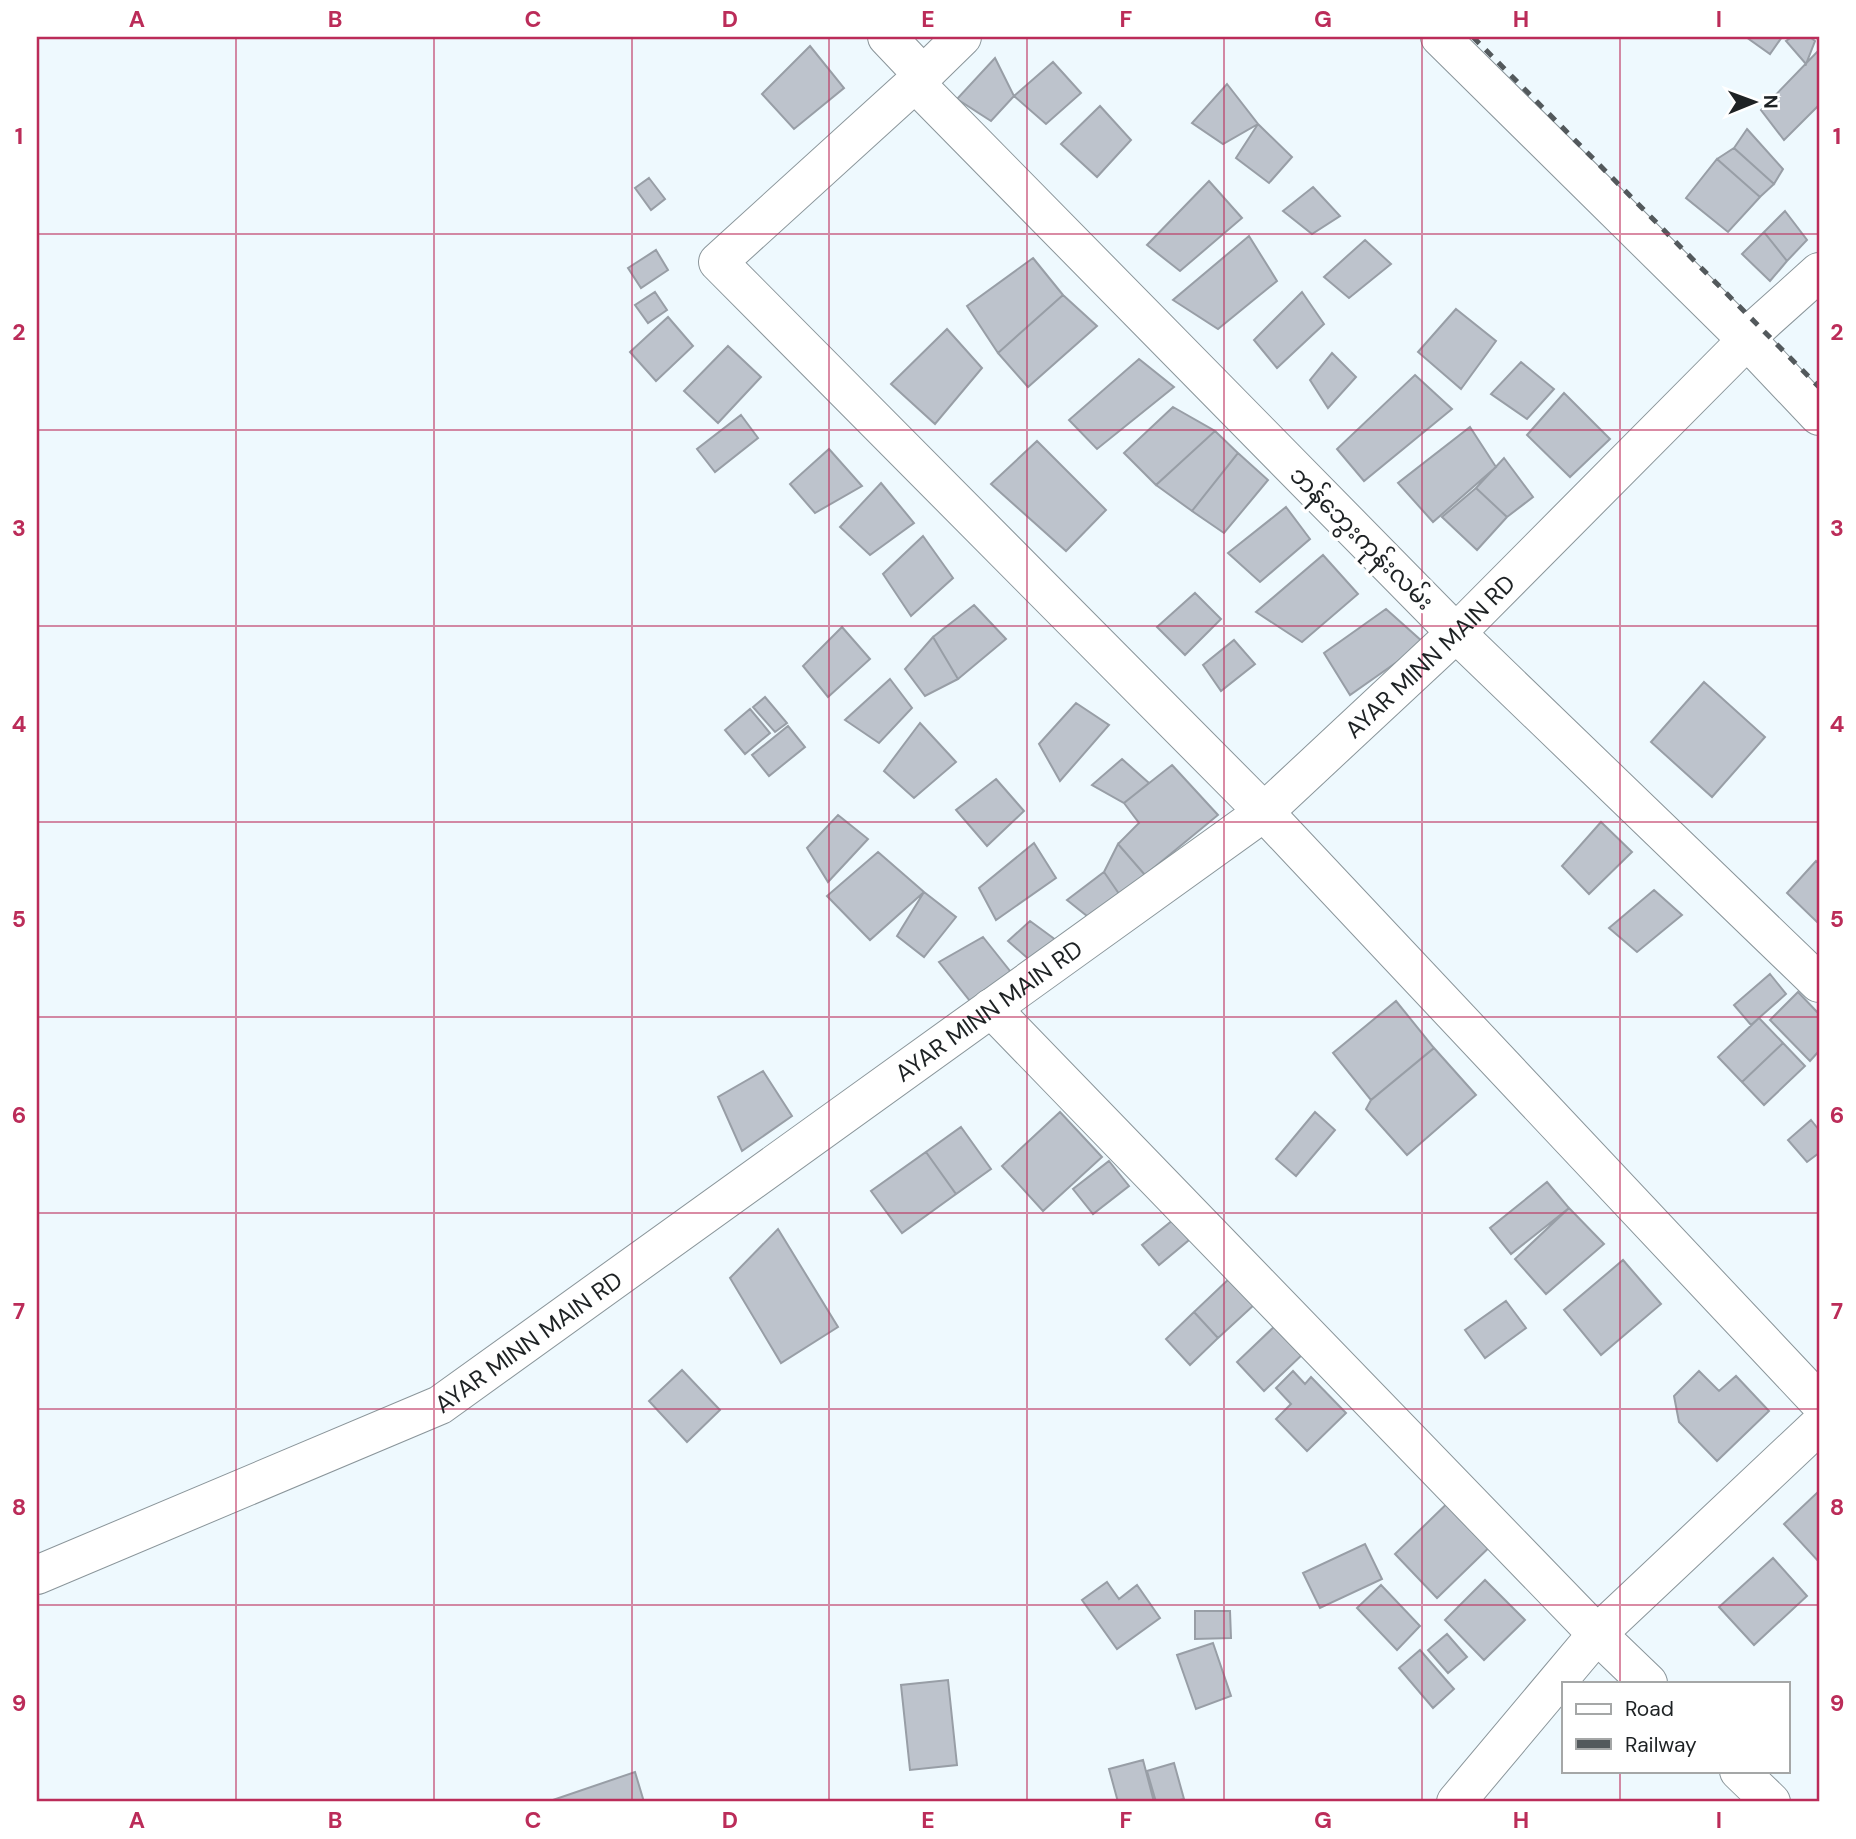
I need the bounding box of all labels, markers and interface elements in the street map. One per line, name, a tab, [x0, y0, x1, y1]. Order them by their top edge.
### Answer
text: A	[129, 4, 145, 34]
text: B	[328, 4, 342, 34]
text: C	[525, 4, 541, 34]
text: D	[722, 4, 738, 34]
text: E	[921, 4, 935, 34]
text: F	[1120, 4, 1133, 34]
text: G	[1314, 4, 1332, 34]
text: H	[1513, 4, 1529, 34]
text: I	[1716, 4, 1722, 34]
north arrow	[1720, 66, 1790, 136]
text: N	[1758, 95, 1783, 109]
text: 1	[15, 121, 23, 151]
text: 1	[1833, 121, 1841, 151]
text: 2	[12, 317, 26, 347]
text: 2	[1830, 317, 1844, 347]
street label: ဘန်ဘွေးကုန်းလမ်း	[1281, 459, 1441, 619]
text: 3	[12, 513, 26, 543]
text: 3	[1830, 513, 1844, 543]
street label: AYAR MINN MAIN RD	[1338, 568, 1521, 745]
text: 4	[12, 709, 27, 739]
text: 4	[1830, 709, 1845, 739]
text: 5	[12, 904, 26, 934]
text: 5	[1830, 904, 1844, 934]
street label: AYAR MINN MAIN RD	[888, 932, 1088, 1088]
text: 6	[12, 1100, 26, 1130]
text: 6	[1830, 1100, 1844, 1130]
street label: AYAR MINN MAIN RD	[428, 1264, 628, 1420]
text: 7	[13, 1296, 25, 1326]
text: 7	[1831, 1296, 1843, 1326]
text: 8	[12, 1492, 26, 1522]
text: 8	[1830, 1492, 1844, 1522]
legend	[1562, 1682, 1790, 1772]
text: 9	[12, 1688, 26, 1718]
text: 9	[1830, 1688, 1844, 1718]
text: Road	[1625, 1695, 1674, 1723]
text: Railway	[1625, 1731, 1697, 1759]
text: A	[129, 1805, 145, 1835]
text: B	[328, 1805, 342, 1835]
text: C	[525, 1805, 541, 1835]
text: D	[722, 1805, 738, 1835]
text: E	[921, 1805, 935, 1835]
text: F	[1120, 1805, 1133, 1835]
text: G	[1314, 1805, 1332, 1835]
text: H	[1513, 1805, 1529, 1835]
text: I	[1716, 1805, 1722, 1835]

